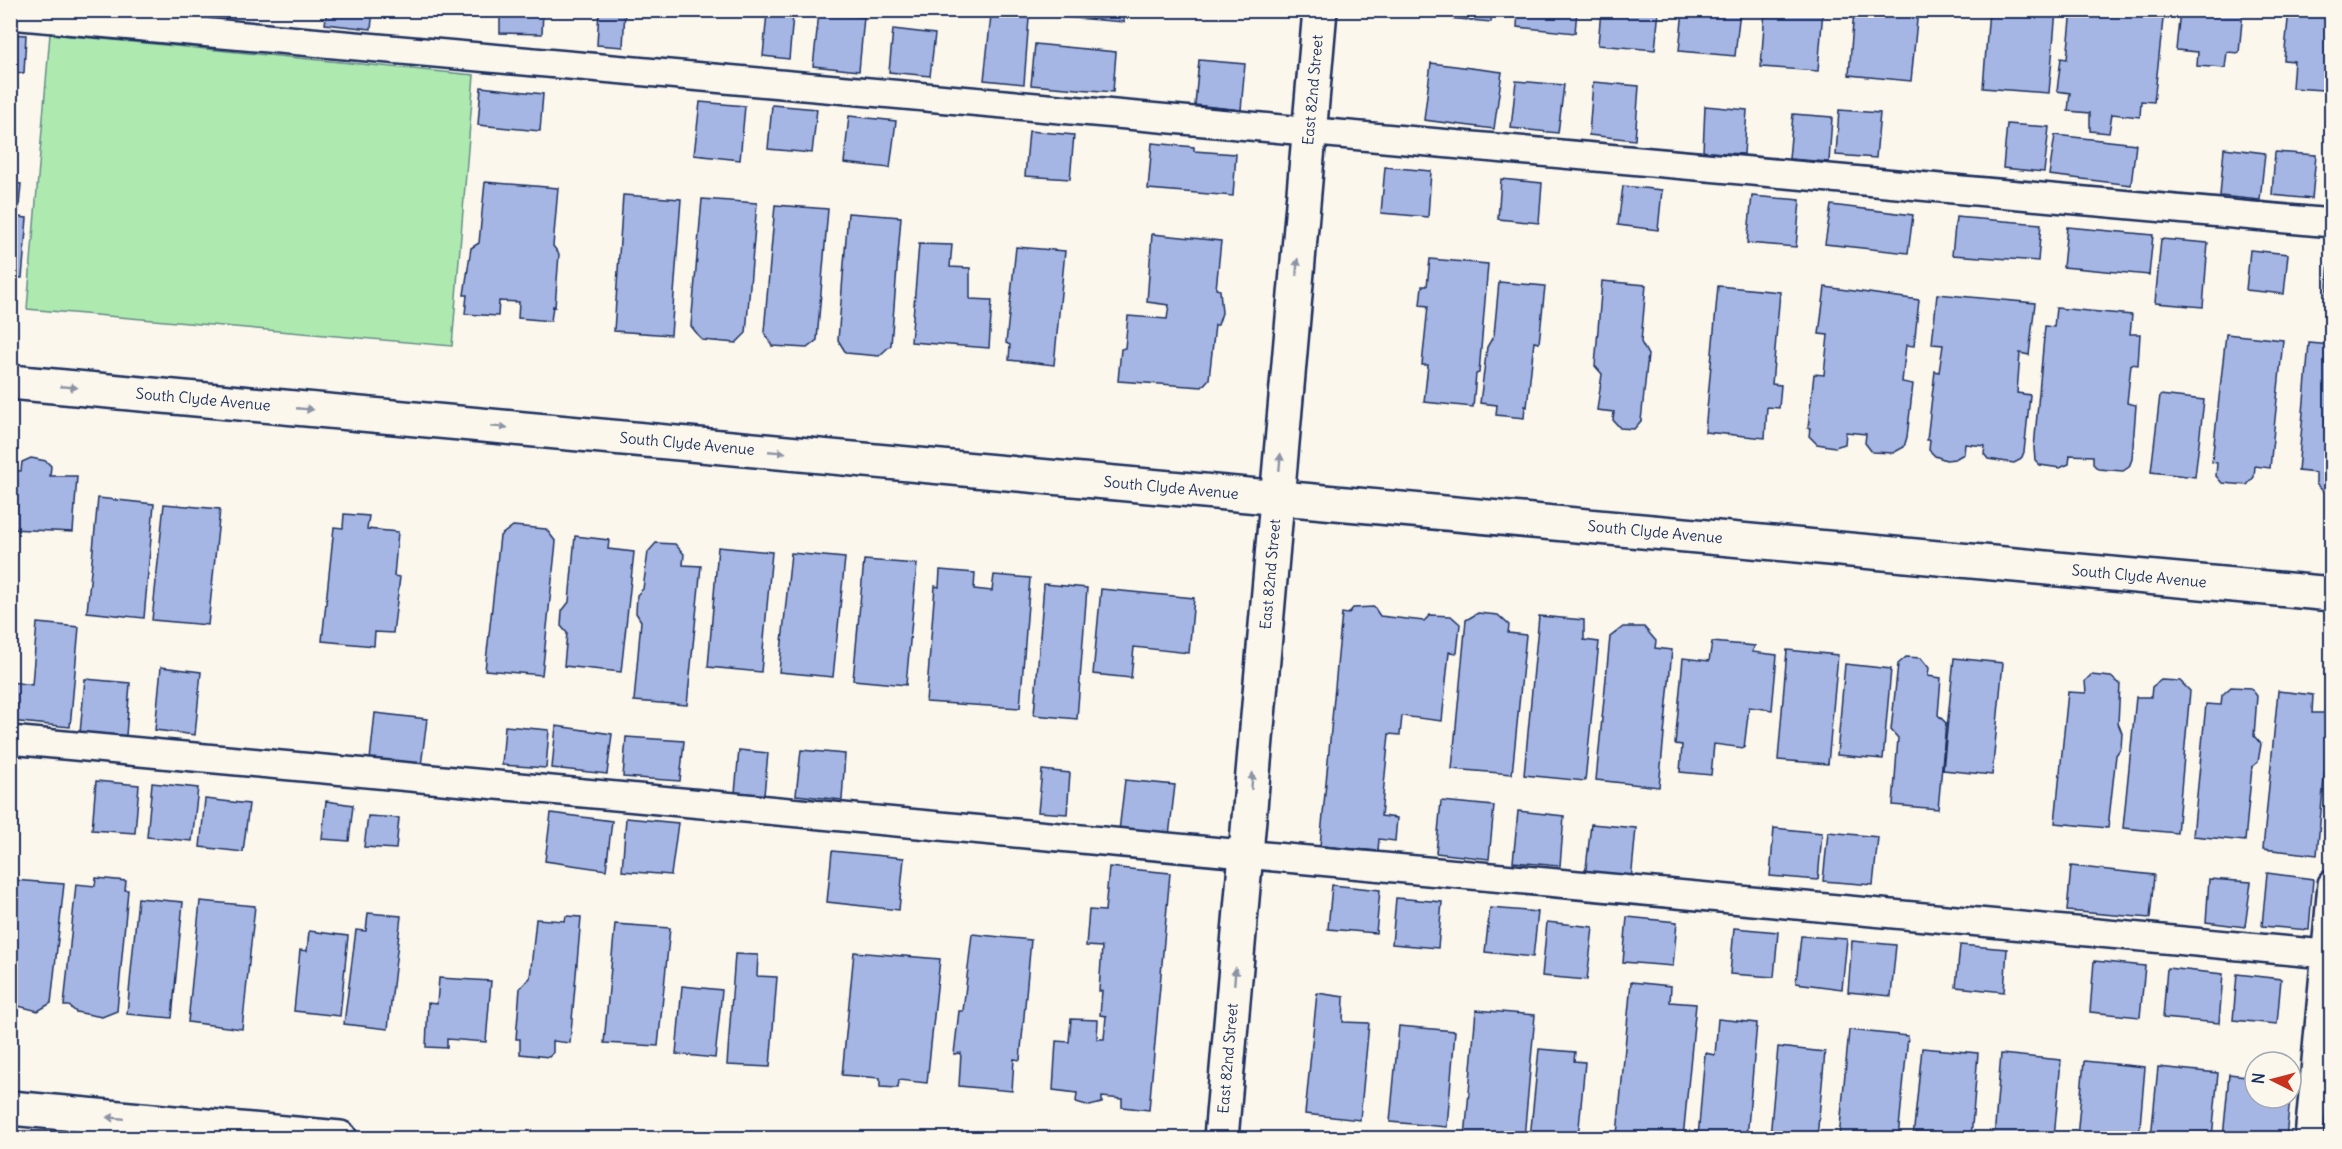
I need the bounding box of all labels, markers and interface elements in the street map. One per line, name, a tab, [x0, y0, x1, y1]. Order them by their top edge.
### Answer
street label: East 82nd Street	[1298, 34, 1327, 146]
one-way arrow	[1292, 258, 1302, 277]
one-way arrow	[59, 382, 78, 392]
street label: South Clyde Avenue	[135, 384, 272, 415]
one-way arrow	[295, 404, 314, 414]
one-way arrow	[489, 422, 508, 432]
street label: South Clyde Avenue	[619, 428, 755, 459]
one-way arrow	[767, 447, 786, 457]
one-way arrow	[1275, 452, 1285, 471]
street label: South Clyde Avenue	[1103, 472, 1239, 503]
street label: South Clyde Avenue	[1587, 516, 1723, 547]
street label: East 82nd Street	[1256, 518, 1284, 630]
street label: South Clyde Avenue	[2071, 560, 2207, 592]
one-way arrow	[1247, 772, 1257, 791]
one-way arrow	[1230, 966, 1240, 985]
street label: East 82nd Street	[1213, 1002, 1242, 1114]
north arrow	[2243, 1050, 2303, 1110]
text: N	[2248, 1072, 2269, 1085]
one-way arrow	[105, 1113, 124, 1123]

